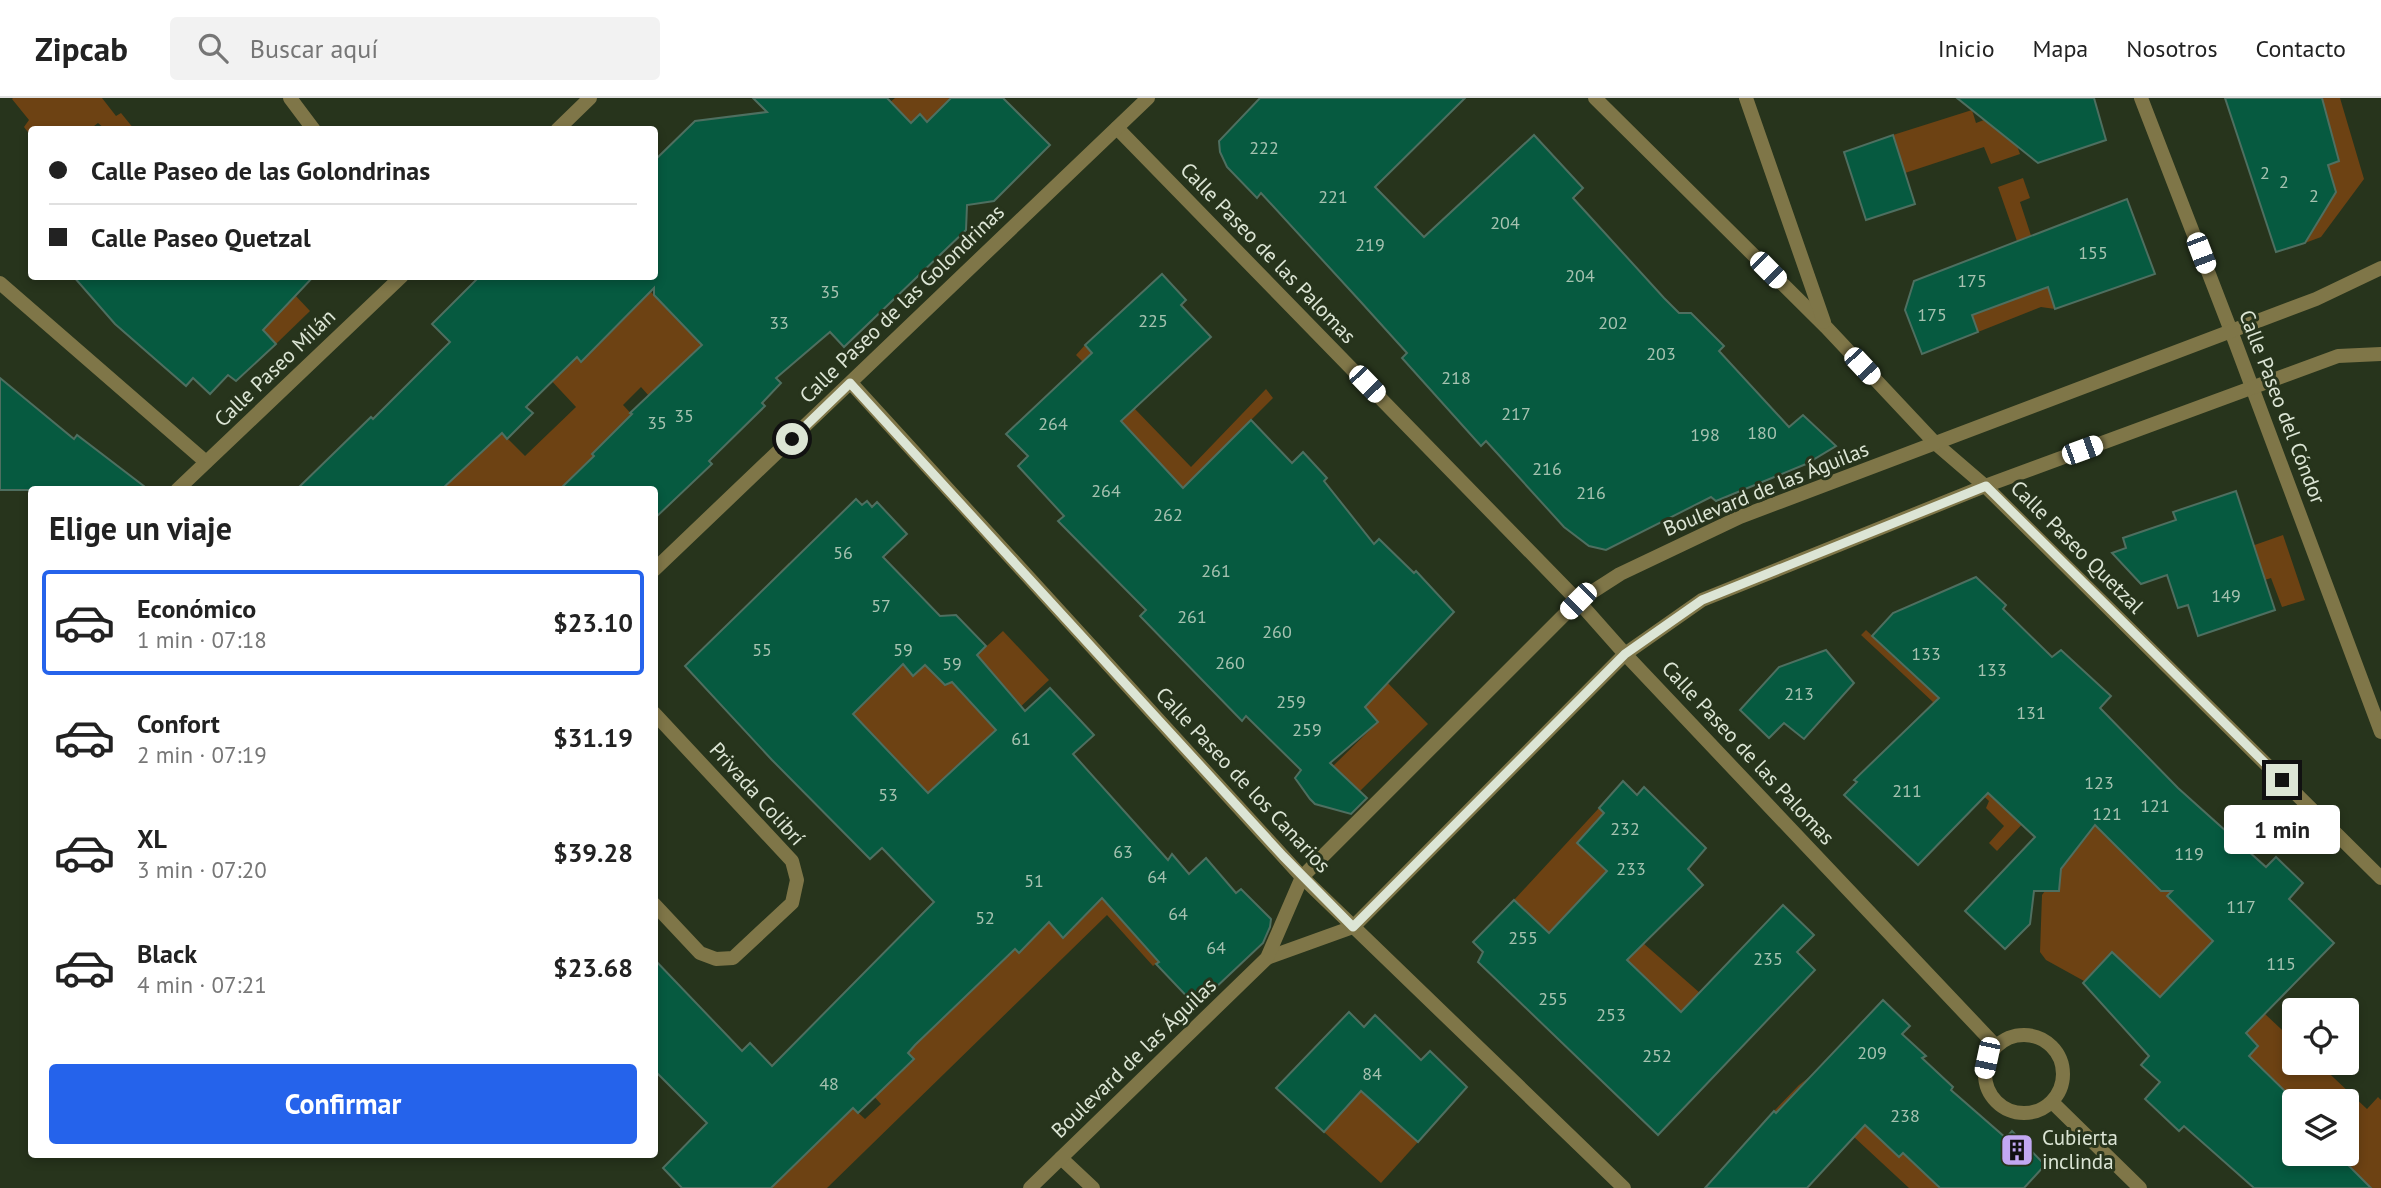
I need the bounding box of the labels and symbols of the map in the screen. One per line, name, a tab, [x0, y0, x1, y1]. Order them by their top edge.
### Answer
house number: 222	[1249, 136, 1279, 159]
street label: Calle Paseo de las Palomas	[1175, 156, 1362, 349]
house number: 2	[2260, 161, 2270, 184]
house number: 2	[2279, 170, 2289, 193]
house number: 2	[2309, 184, 2319, 207]
house number: 221	[1318, 185, 1348, 208]
street label: Calle Paseo de las Golondrinas	[794, 199, 1010, 409]
house number: 204	[1490, 211, 1520, 234]
car	[2184, 230, 2219, 276]
house number: 219	[1355, 233, 1385, 256]
house number: 155	[2078, 241, 2108, 264]
car	[1746, 248, 1791, 292]
house number: 204	[1565, 264, 1595, 287]
house number: 175	[1957, 269, 1987, 292]
house number: 35	[820, 280, 840, 303]
street label: Calle Paseo Milán	[208, 303, 341, 432]
house number: 175	[1917, 303, 1947, 326]
street label: Calle Paseo del Cóndor	[2233, 306, 2332, 508]
house number: 225	[1138, 309, 1168, 332]
house number: 33	[769, 311, 789, 334]
house number: 202	[1598, 311, 1628, 334]
house number: 203	[1646, 342, 1676, 365]
car	[1840, 343, 1885, 389]
car	[1345, 362, 1390, 406]
house number: 218	[1441, 366, 1471, 389]
house number: 217	[1501, 402, 1531, 425]
house number: 35	[674, 404, 694, 427]
house number: 35	[647, 411, 667, 434]
house number: 264	[1038, 412, 1068, 435]
house number: 180	[1747, 421, 1777, 444]
route start	[776, 423, 808, 455]
house number: 198	[1690, 423, 1720, 446]
car	[2059, 433, 2106, 467]
street label: Boulevard de las Águilas	[1659, 435, 1873, 542]
house number: 216	[1532, 457, 1562, 480]
street label: Calle Paseo Quetzal	[2005, 474, 2150, 619]
house number: 264	[1091, 479, 1121, 502]
house number: 216	[1576, 481, 1606, 504]
house number: 262	[1153, 503, 1183, 526]
house number: 56	[833, 541, 853, 564]
house number: 261	[1201, 559, 1231, 582]
car	[1556, 579, 1601, 623]
house number: 149	[2211, 584, 2241, 607]
house number: 57	[871, 594, 891, 617]
house number: 261	[1177, 605, 1207, 628]
house number: 260	[1262, 620, 1292, 643]
house number: 55	[752, 638, 772, 661]
house number: 59	[893, 638, 913, 661]
house number: 133	[1911, 642, 1941, 665]
house number: 260	[1215, 651, 1245, 674]
house number: 59	[942, 652, 962, 675]
street label: Calle Paseo de las Palomas	[1656, 655, 1841, 850]
house number: 133	[1977, 658, 2007, 681]
street label: Calle Paseo de los Canarios	[1150, 681, 1337, 878]
house number: 213	[1784, 682, 1814, 705]
house number: 259	[1276, 690, 1306, 713]
house number: 131	[2016, 701, 2046, 724]
house number: 259	[1292, 718, 1322, 741]
house number: 61	[1011, 727, 1031, 750]
street label: Privada Colibrí	[704, 736, 811, 851]
route end	[2266, 764, 2298, 796]
house number: 123	[2084, 771, 2114, 794]
house number: 211	[1892, 779, 1922, 802]
house number: 53	[878, 783, 898, 806]
house number: 121	[2140, 794, 2170, 817]
house number: 121	[2092, 802, 2122, 825]
callout: 1 min	[2224, 804, 2340, 854]
house number: 232	[1610, 817, 1640, 840]
house number: 63	[1113, 840, 1133, 863]
house number: 119	[2174, 842, 2204, 865]
house number: 233	[1616, 857, 1646, 880]
house number: 64	[1147, 865, 1167, 888]
house number: 51	[1024, 869, 1044, 892]
house number: 117	[2226, 895, 2256, 918]
house number: 64	[1168, 902, 1188, 925]
house number: 52	[975, 906, 995, 929]
house number: 255	[1508, 926, 1538, 949]
house number: 64	[1206, 936, 1226, 959]
house number: 235	[1753, 947, 1783, 970]
house number: 115	[2266, 952, 2296, 975]
street label: Boulevard de las Águilas	[1045, 972, 1222, 1144]
house number: 255	[1538, 987, 1568, 1010]
house number: 253	[1596, 1003, 1626, 1026]
car	[1973, 1035, 2002, 1081]
house number: 209	[1857, 1041, 1887, 1064]
house number: 252	[1642, 1044, 1672, 1067]
house number: 84	[1362, 1062, 1382, 1085]
house number: 48	[819, 1072, 839, 1095]
house number: 238	[1890, 1104, 1920, 1127]
place label: Cubierta inclinda	[2042, 1124, 2118, 1175]
building icon: Cubierta inclinda	[1998, 1131, 2036, 1169]

